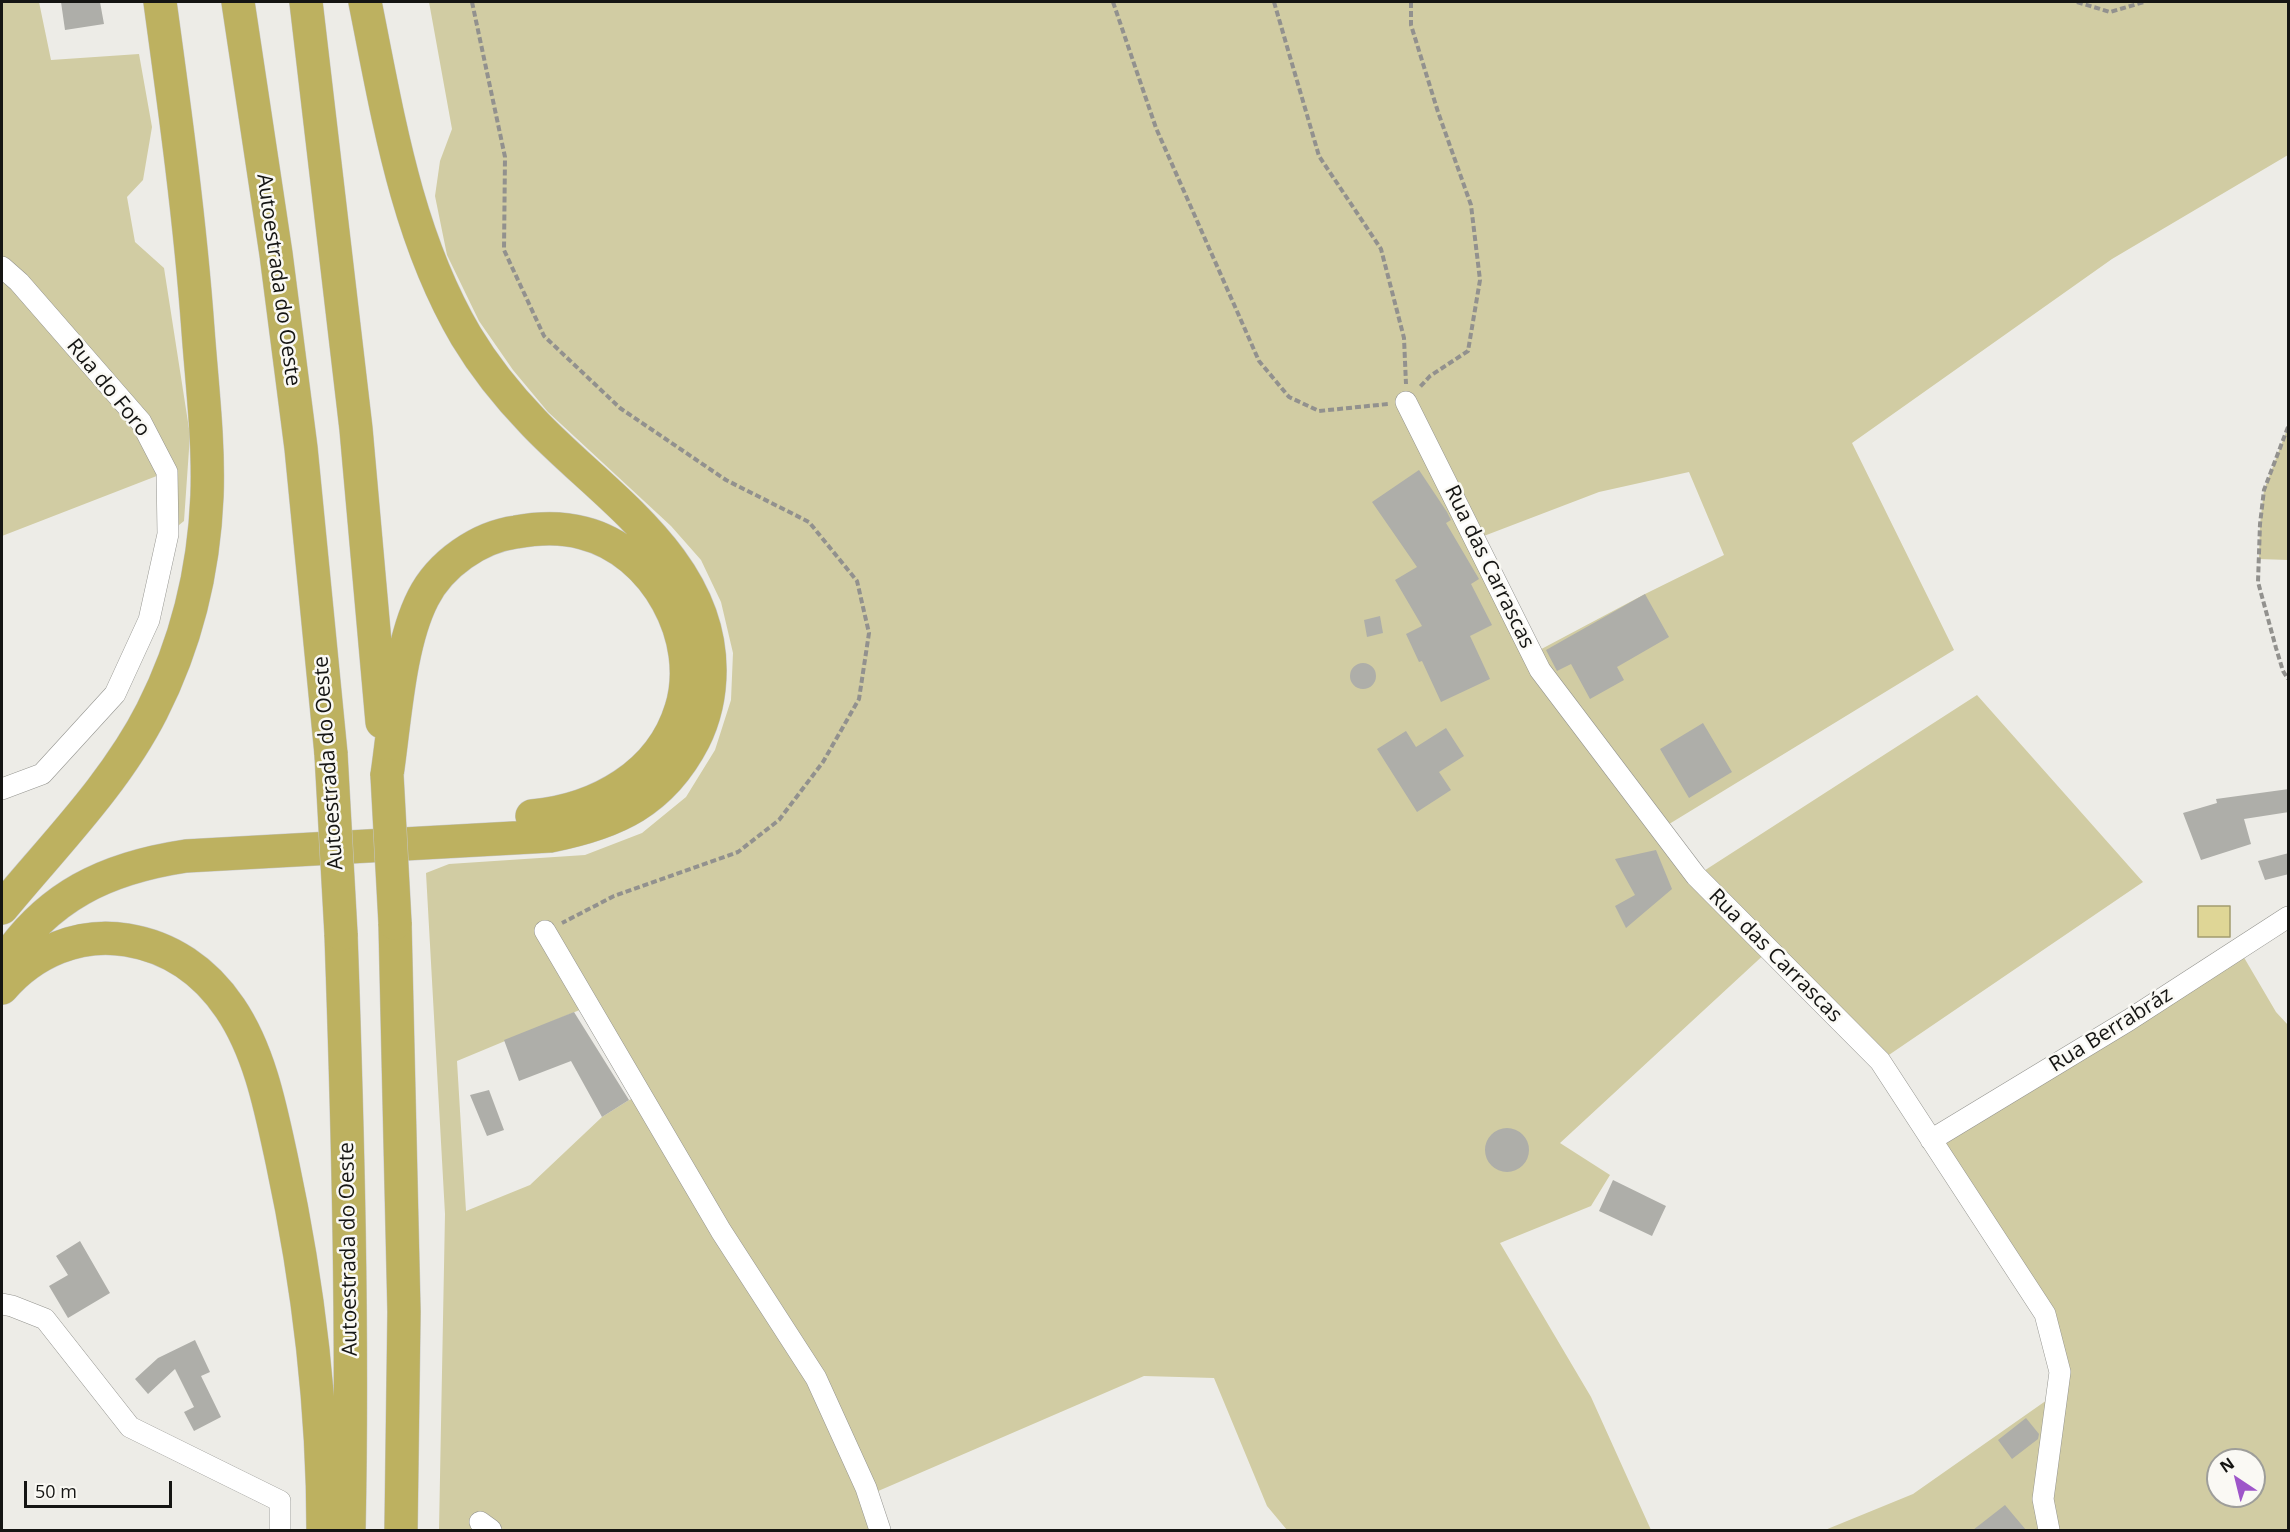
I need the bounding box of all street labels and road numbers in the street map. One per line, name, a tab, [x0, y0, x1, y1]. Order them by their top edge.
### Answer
street label: Autoestrada do Oeste	[251, 172, 305, 388]
street label: Rua do Foro	[61, 334, 155, 442]
street label: Rua das Carrascas	[1439, 481, 1539, 653]
street label: Autoestrada do Oeste	[309, 655, 349, 871]
street label: Rua das Carrascas	[1703, 884, 1847, 1028]
street label: Rua Berrabráz	[2045, 982, 2177, 1078]
street label: Autoestrada do Oeste	[335, 1142, 363, 1356]

